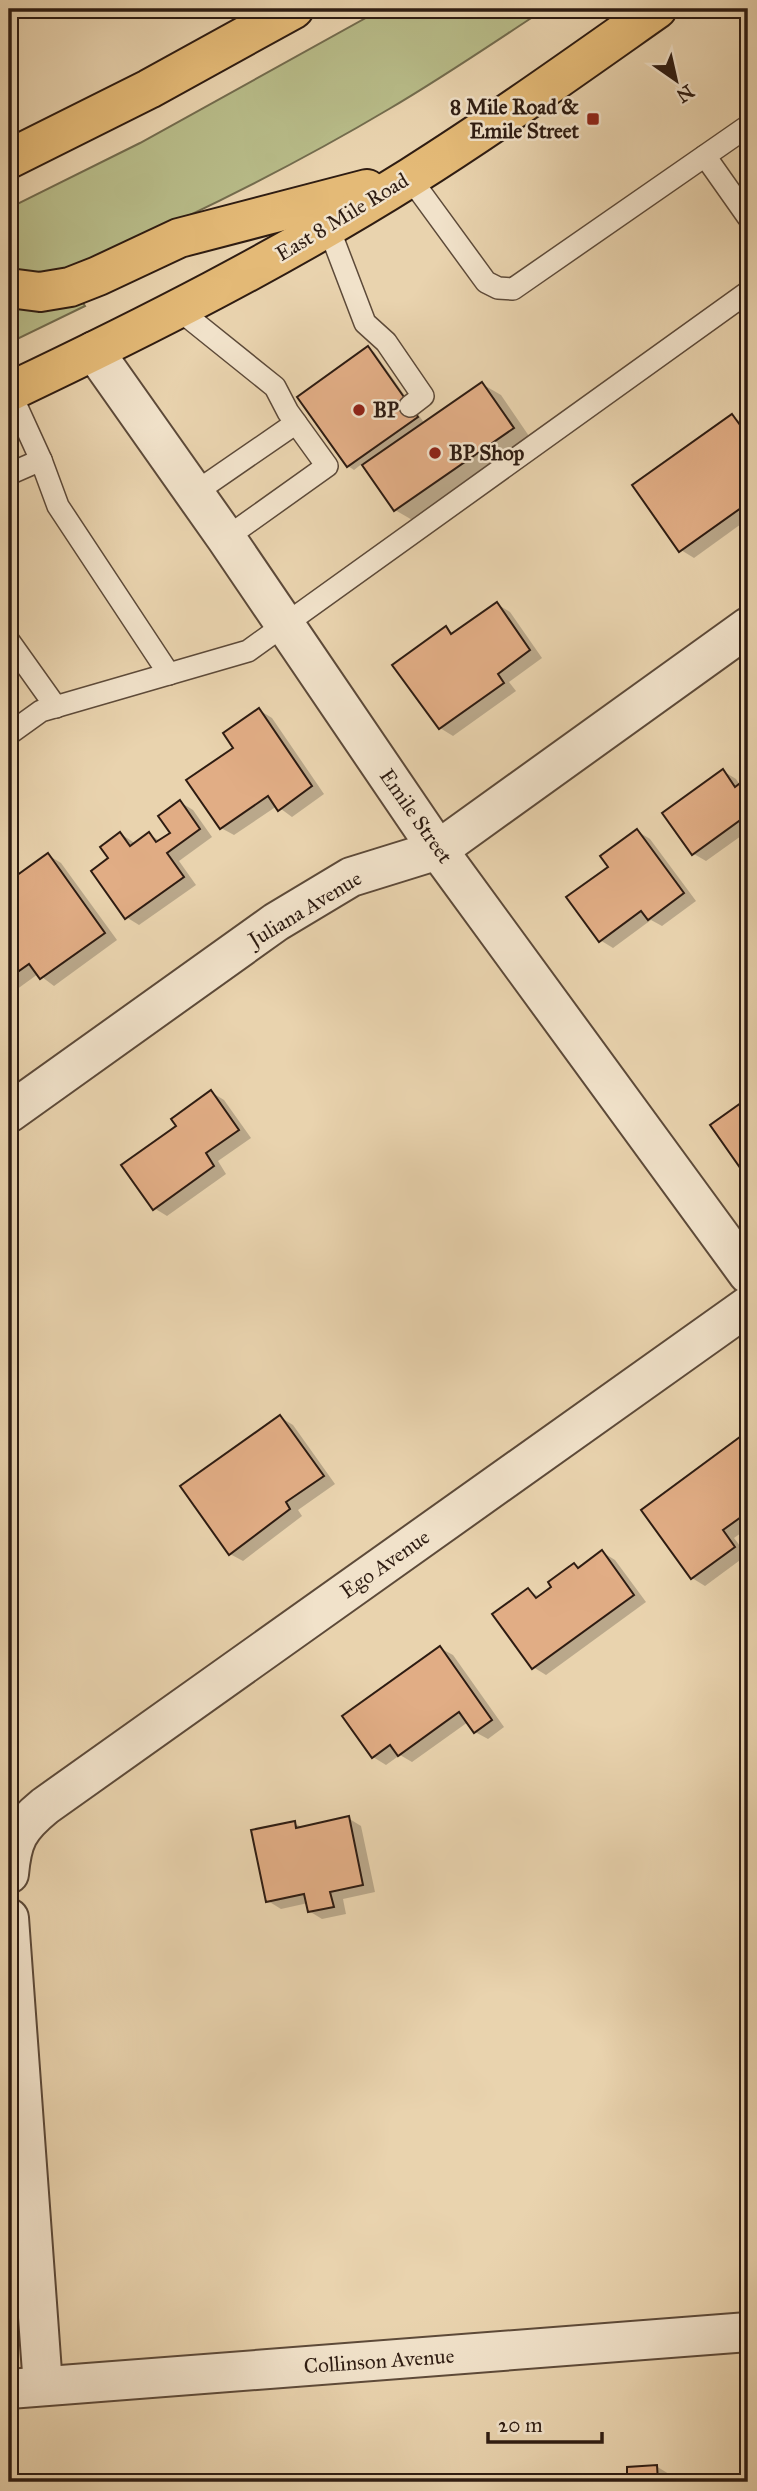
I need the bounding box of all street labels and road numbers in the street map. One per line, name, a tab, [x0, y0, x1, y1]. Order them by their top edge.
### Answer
street label: East 8 Mile Road	[271, 167, 413, 267]
street label: Emile Street	[374, 764, 458, 869]
street label: Juliana Avenue	[242, 865, 366, 954]
street label: Ego Avenue	[335, 1524, 435, 1604]
street label: Collinson Avenue	[303, 2343, 455, 2379]

